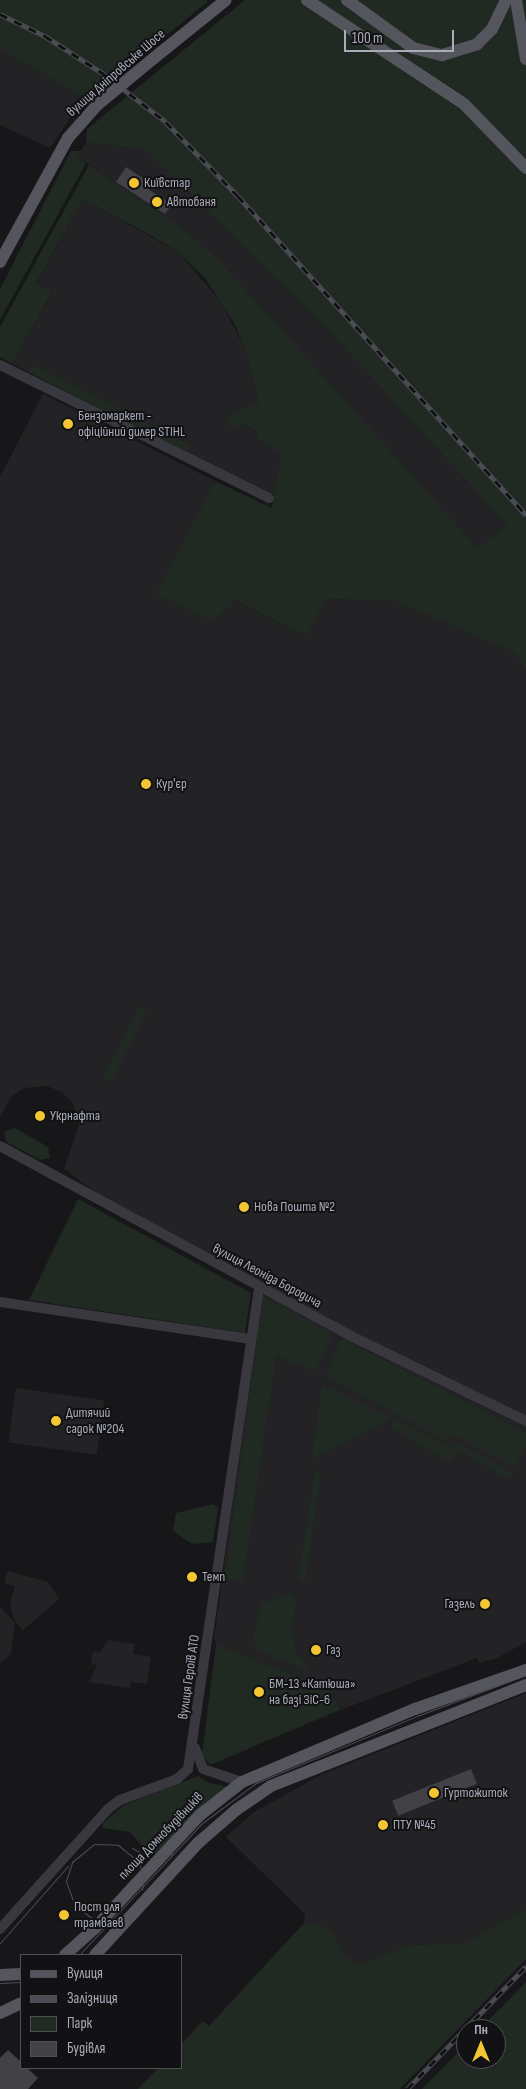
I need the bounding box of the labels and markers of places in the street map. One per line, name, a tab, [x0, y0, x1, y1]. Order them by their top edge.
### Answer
place label: Київстар	[144, 175, 190, 191]
marker: Київстар	[128, 177, 140, 189]
place label: Автобаня	[167, 194, 216, 210]
marker: Автобаня	[151, 196, 163, 208]
place label: Бензомаркет - офіційний дилер STIHL	[78, 408, 185, 441]
marker: Бензомаркет - офіційний дилер STIHL	[62, 418, 74, 430]
place label: Кур'єр	[156, 776, 187, 792]
marker: Кур'єр	[140, 778, 152, 790]
place label: Укрнафта	[50, 1108, 100, 1124]
marker: Укрнафта	[34, 1110, 46, 1122]
place label: Нова Пошта №2	[254, 1199, 335, 1215]
marker: Нова Пошта №2	[238, 1201, 250, 1213]
place label: Дитячий садок №204	[66, 1405, 124, 1438]
marker: Дитячий садок №204	[50, 1415, 62, 1427]
place label: Темп	[202, 1569, 225, 1585]
marker: Темп	[186, 1571, 198, 1583]
place label: Газель	[444, 1596, 475, 1612]
marker: Газель	[479, 1598, 491, 1610]
place label: Газ	[326, 1642, 341, 1658]
marker: Газ	[310, 1644, 322, 1656]
place label: БМ-13 «Катюша» на базі ЗіС-6	[269, 1676, 355, 1708]
marker: БМ-13 «Катюша» на базі ЗіС-6	[253, 1686, 265, 1698]
place label: Гуртожиток	[444, 1785, 508, 1801]
marker: Гуртожиток	[428, 1787, 440, 1799]
place label: ПТУ №45	[393, 1817, 436, 1833]
marker: ПТУ №45	[377, 1819, 389, 1831]
place label: Пост для трамваев	[74, 1899, 124, 1931]
marker: Пост для трамваев	[58, 1909, 70, 1921]

